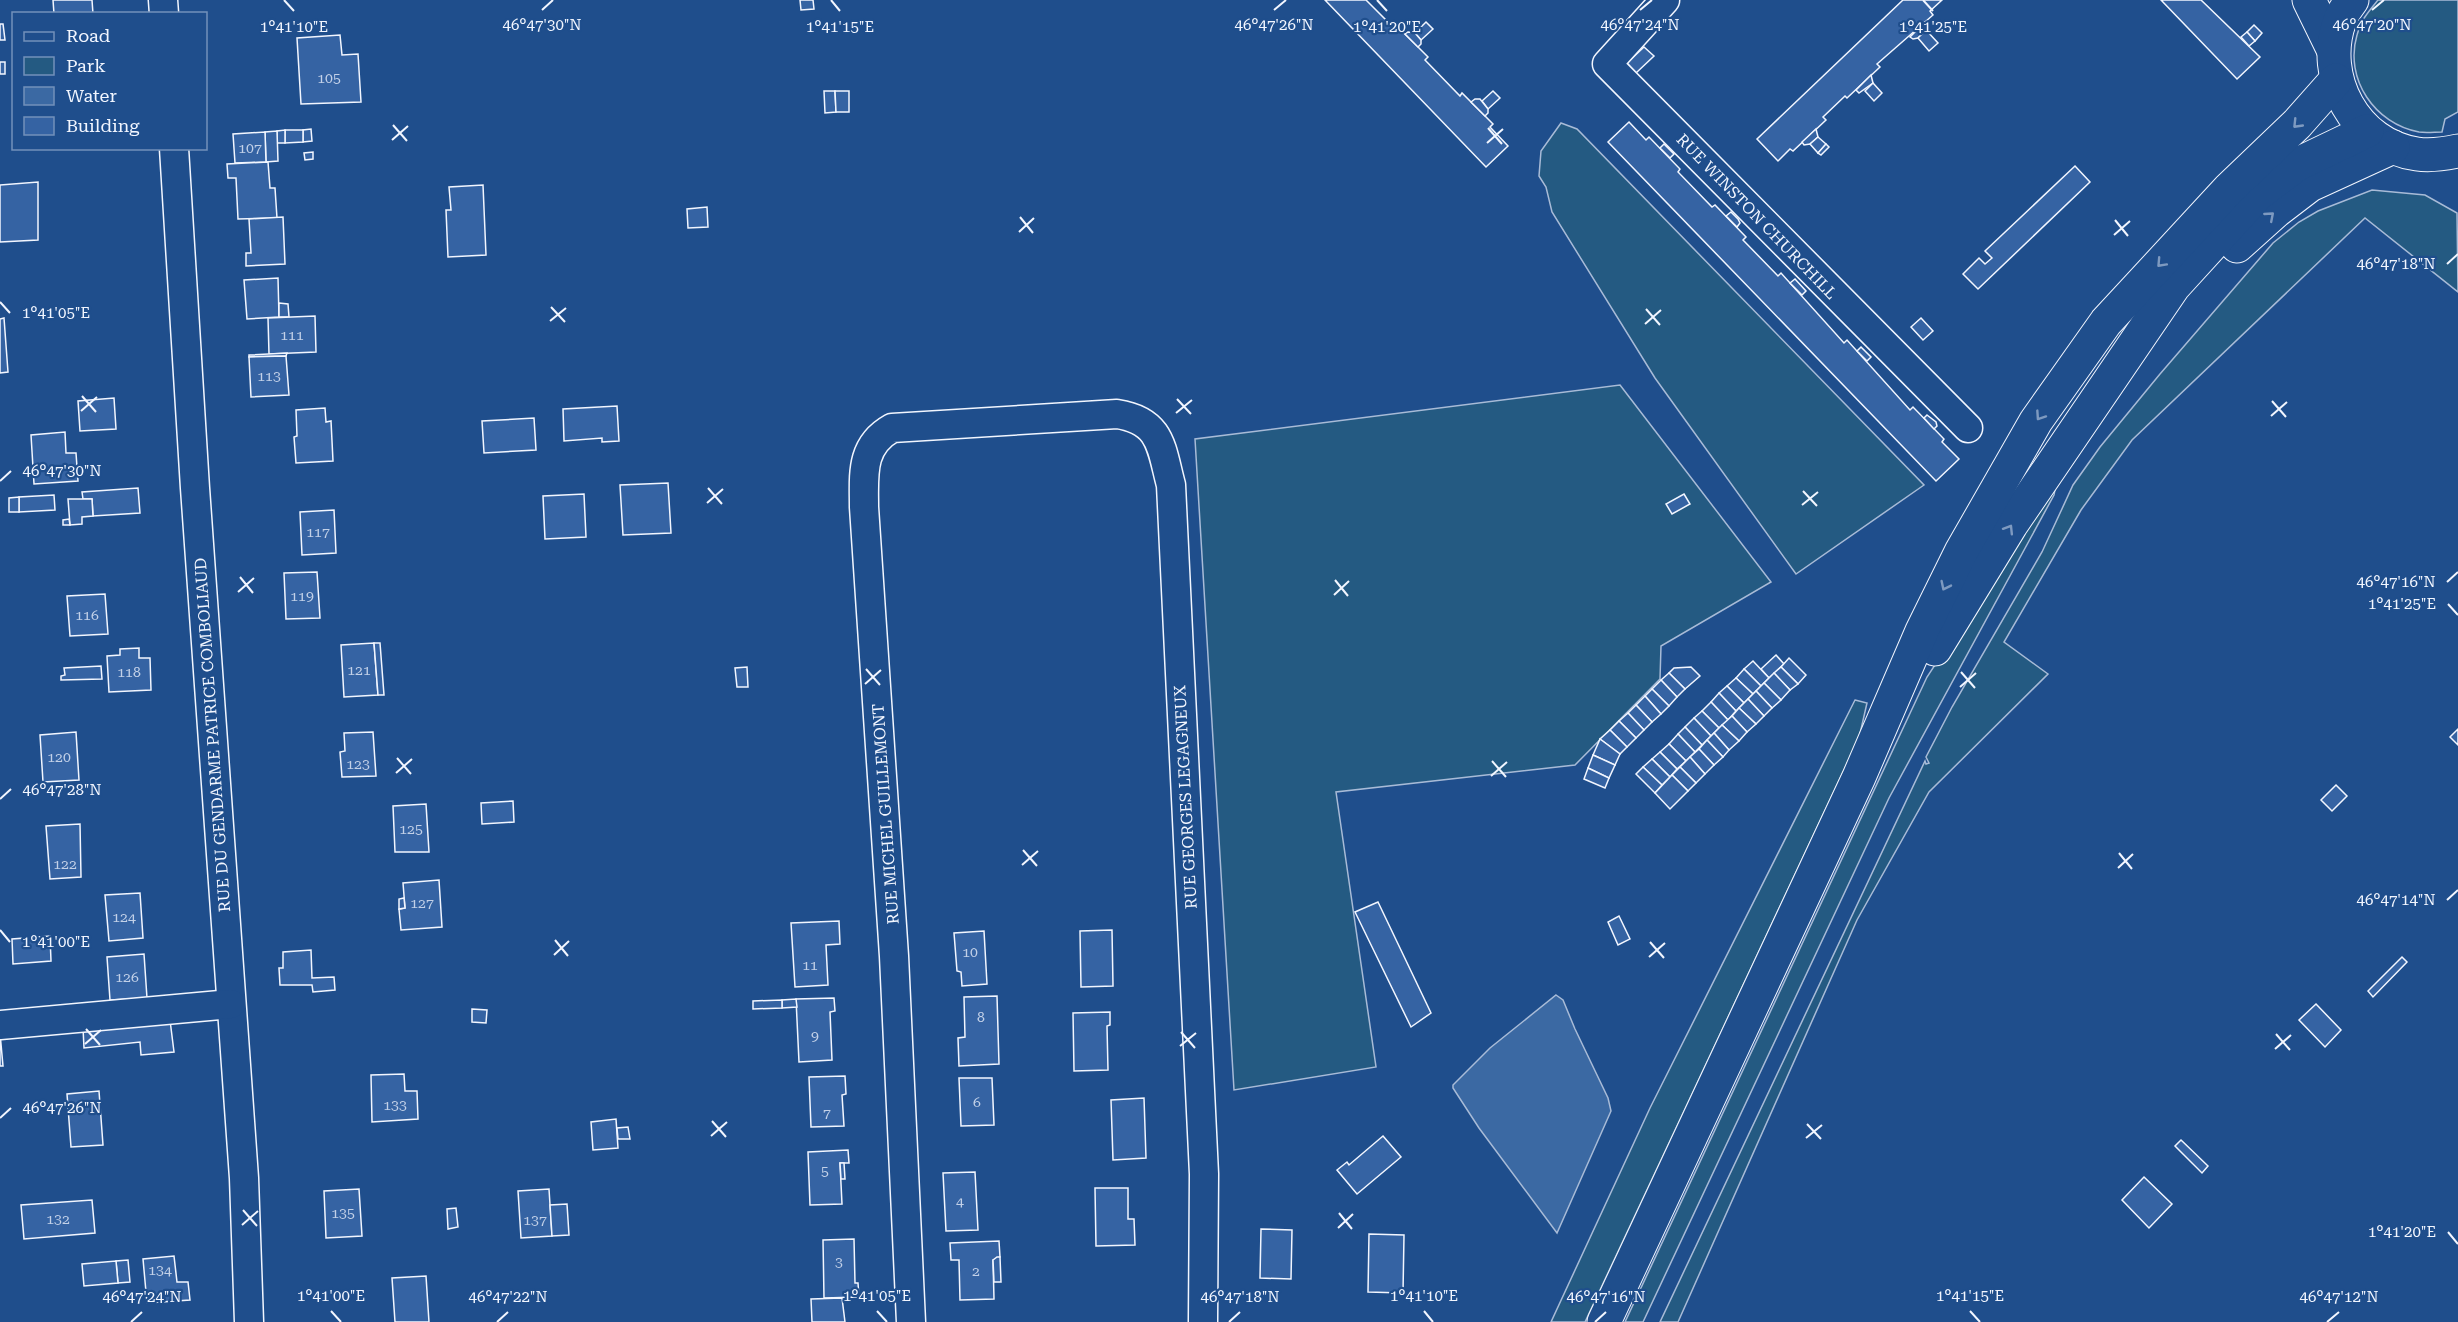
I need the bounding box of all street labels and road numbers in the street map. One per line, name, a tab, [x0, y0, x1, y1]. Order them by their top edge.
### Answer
street label: RUE WINSTON CHURCHILL	[1673, 130, 1841, 303]
street label: RUE DU GENDARME PATRICE COMBOLIAUD	[191, 557, 234, 913]
street label: RUE GEORGES LEGAGNEUX	[1170, 684, 1201, 909]
street label: RUE MICHEL GUILLEMONT	[868, 703, 903, 925]

